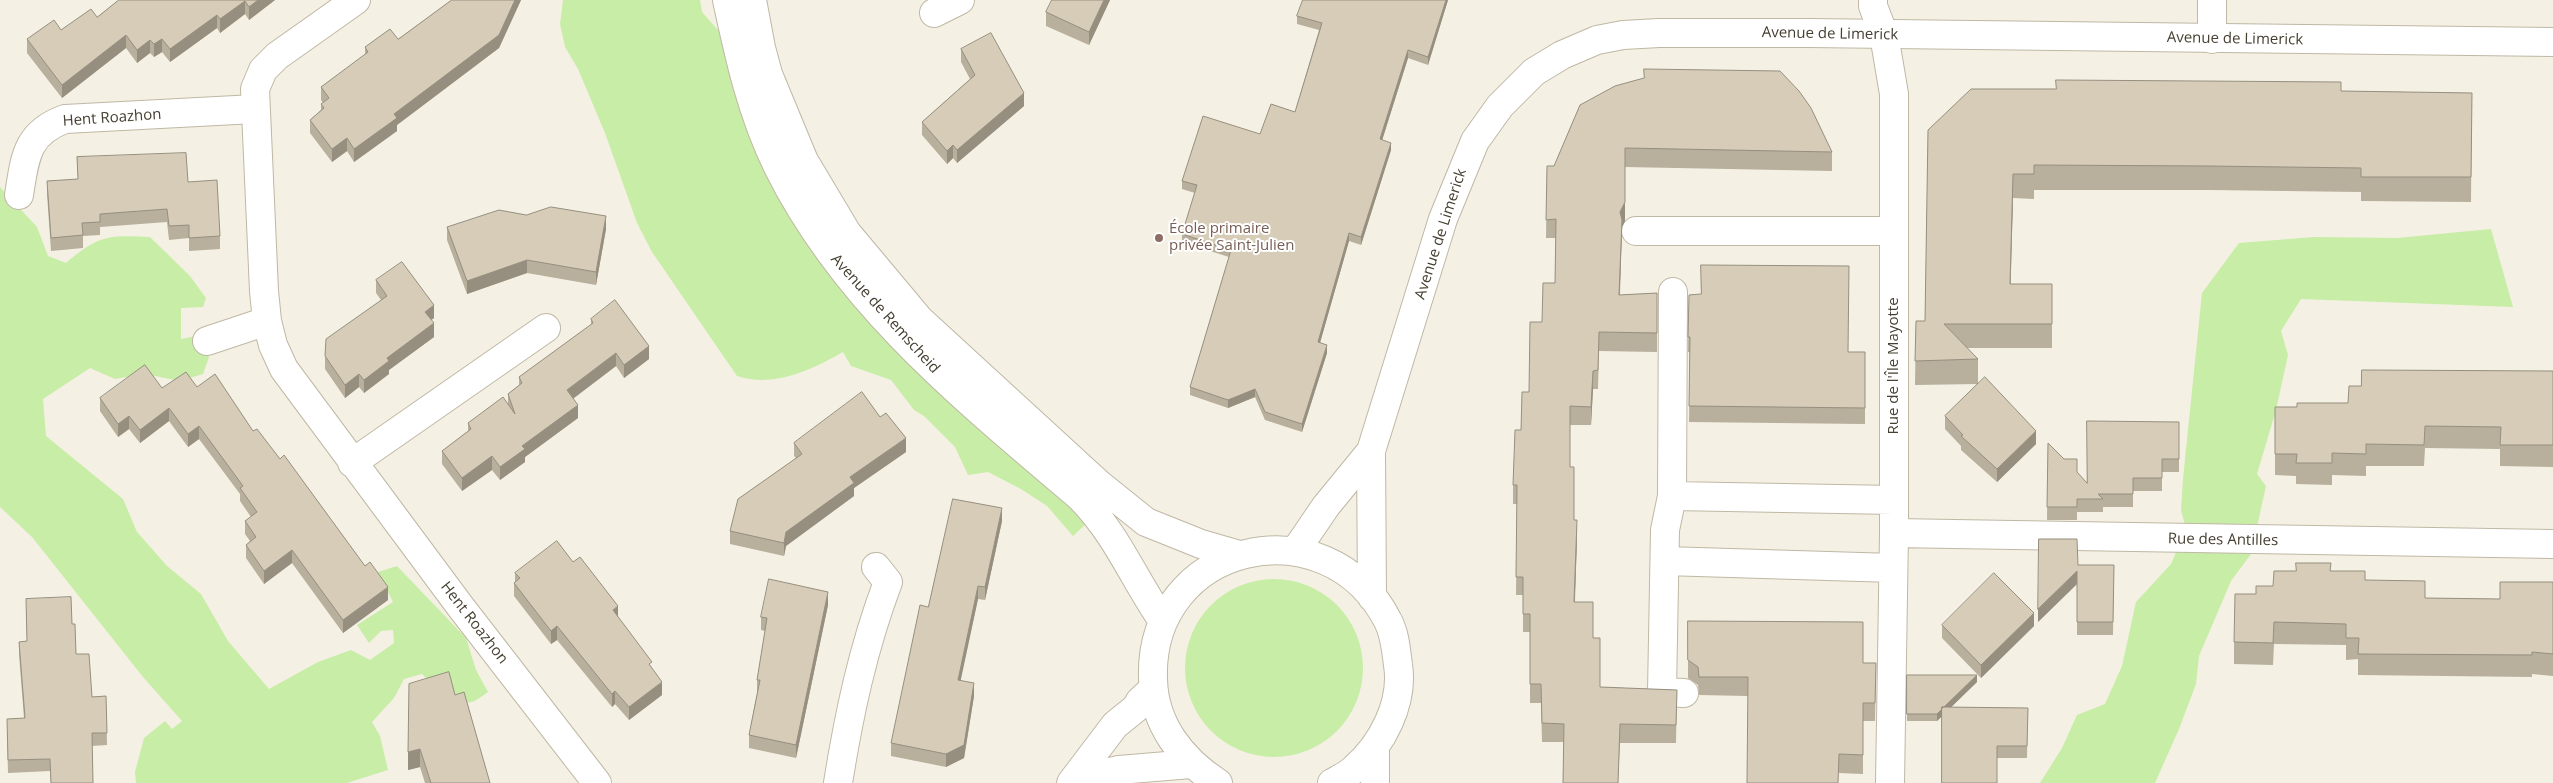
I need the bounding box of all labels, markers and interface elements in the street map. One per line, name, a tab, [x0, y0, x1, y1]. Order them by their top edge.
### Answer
street label: Avenue de Limerick	[1762, 24, 1898, 44]
street label: Avenue de Limerick	[2167, 29, 2303, 49]
street label: Hent Roazhon	[62, 106, 162, 130]
street label: Avenue de Limerick	[1411, 166, 1471, 302]
place label: École primaire privée Saint-Julien	[1169, 220, 1294, 255]
marker: École primaire privée Saint-Julien	[1153, 232, 1165, 244]
street label: Avenue de Remscheid	[827, 251, 943, 377]
street label: Rue de l'Île Mayotte	[1885, 297, 1903, 435]
street label: Rue des Antilles	[2168, 530, 2278, 550]
street label: Hent Roazhon	[436, 578, 512, 668]

